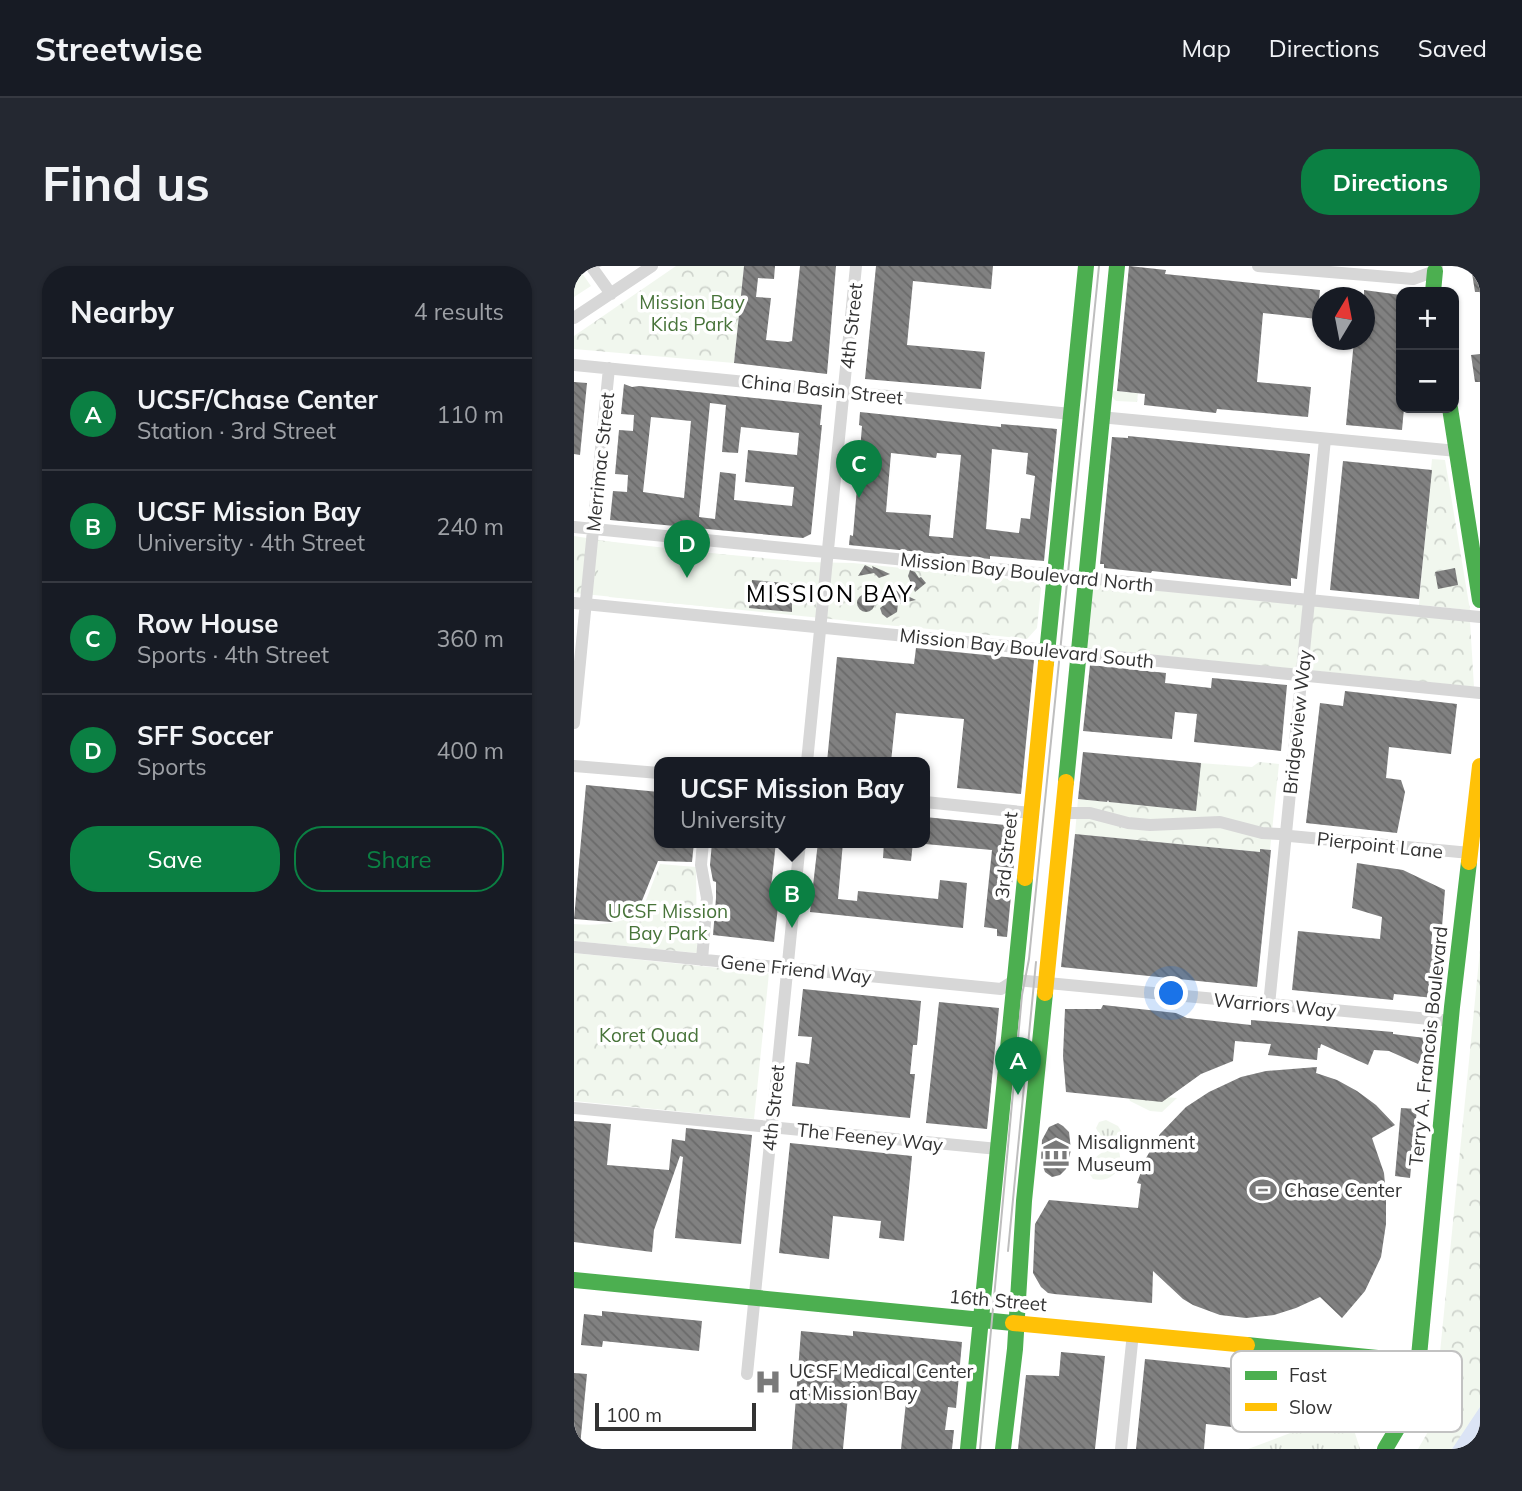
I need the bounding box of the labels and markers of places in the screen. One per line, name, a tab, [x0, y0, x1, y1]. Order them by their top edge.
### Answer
pin: C	[836, 440, 882, 498]
pin: D	[664, 520, 710, 578]
pin: B	[769, 870, 815, 928]
pin: A	[995, 1037, 1041, 1095]
place label: Misalignment Museum	[1077, 1130, 1195, 1176]
museum icon: Misalignment Museum	[1041, 1138, 1071, 1168]
sports icon: Chase Center	[1248, 1175, 1278, 1205]
place label: Chase Center	[1284, 1178, 1402, 1202]
place label: UCSF Medical Center at Mission Bay	[789, 1359, 974, 1405]
hospital icon: UCSF Medical Center at Mission Bay	[753, 1367, 783, 1397]

